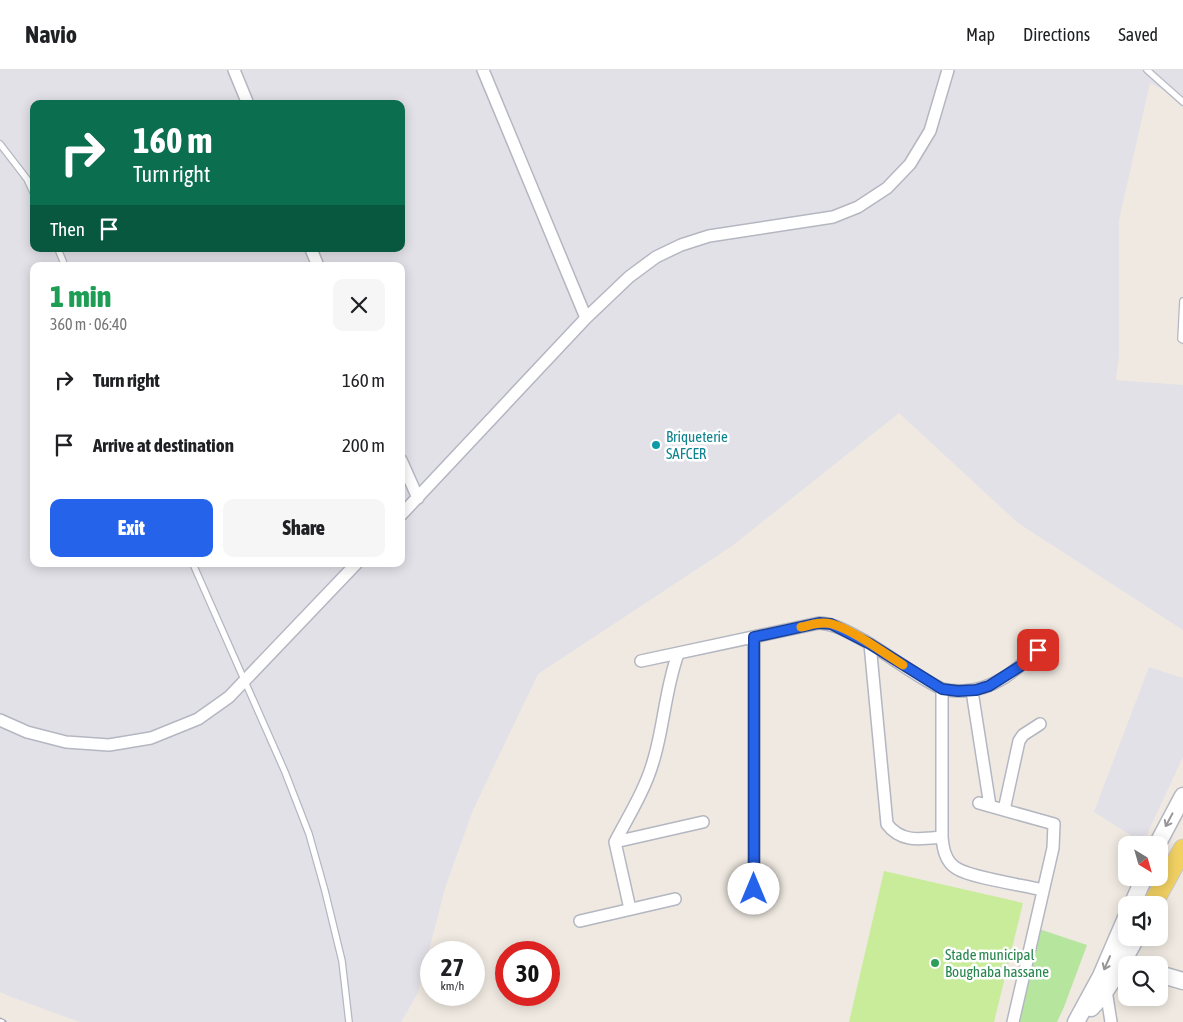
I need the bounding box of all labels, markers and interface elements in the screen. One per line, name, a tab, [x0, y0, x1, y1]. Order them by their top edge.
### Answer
text: Navio	[25, 21, 77, 48]
text: Map	[966, 24, 995, 45]
text: Directions	[1023, 24, 1090, 45]
text: Saved	[1118, 24, 1158, 45]
icon: right	[50, 120, 115, 185]
text: 160 m	[133, 120, 212, 160]
text: Turn right	[133, 161, 210, 187]
icon: arrive	[95, 215, 123, 243]
text: Then	[50, 218, 85, 240]
text: 1 min	[50, 279, 111, 313]
button: close	[333, 279, 385, 331]
text: 360 m · 06:40	[50, 315, 127, 333]
icon: right	[50, 366, 78, 394]
text: Turn right	[93, 369, 160, 391]
text: 160 m	[342, 369, 385, 391]
place label: Briqueterie SAFCER	[666, 428, 728, 462]
icon: arrive	[50, 431, 78, 459]
text: Arrive at destination	[93, 434, 234, 456]
text: 200 m	[342, 434, 385, 456]
marker: Briqueterie SAFCER	[650, 439, 662, 451]
button: Exit	[50, 499, 213, 557]
button: Share	[223, 499, 385, 557]
pin	[1017, 629, 1059, 671]
icon: arrive	[1024, 636, 1052, 664]
one-way arrow	[1164, 813, 1174, 828]
north arrow	[1118, 836, 1168, 886]
map controls	[1118, 836, 1168, 1006]
position arrow	[727, 862, 779, 914]
button: sound	[1118, 896, 1168, 946]
speed limit sign: 30	[495, 941, 560, 1006]
place label: Stade municipal Boughaba hassane	[945, 946, 1049, 980]
text: 27	[441, 953, 464, 981]
one-way arrow	[1101, 955, 1111, 970]
button: search	[1118, 956, 1168, 1006]
marker: Stade municipal Boughaba hassane	[929, 957, 941, 969]
text: km/h	[441, 979, 464, 993]

